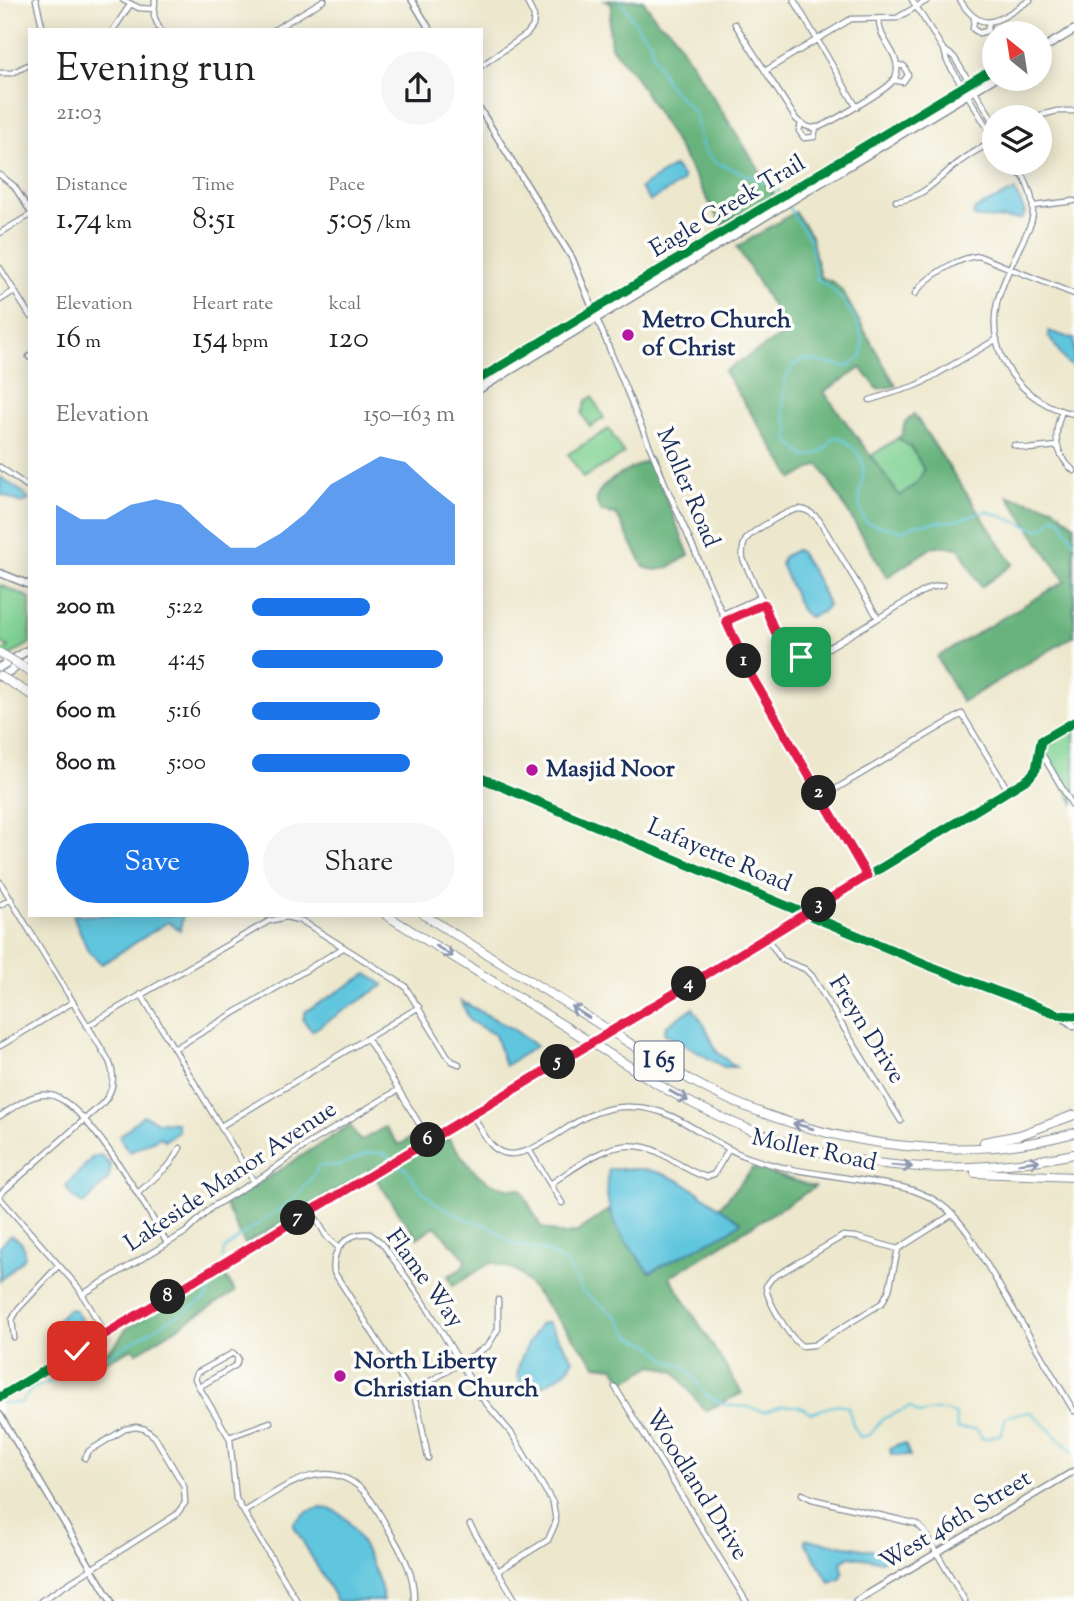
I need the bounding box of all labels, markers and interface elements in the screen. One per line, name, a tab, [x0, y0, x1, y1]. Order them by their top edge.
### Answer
north arrow	[982, 21, 1052, 91]
map controls	[982, 21, 1052, 175]
text: Evening run	[56, 44, 256, 98]
button: share	[381, 51, 455, 125]
text: 21:03	[56, 97, 102, 130]
button: layers	[982, 105, 1052, 175]
street label: Eagle Creek Trail	[644, 147, 813, 267]
text: Distance	[56, 172, 128, 199]
text: Time	[192, 172, 235, 199]
text: Pace	[329, 172, 365, 199]
text: 1.74	[56, 199, 102, 242]
text: 8:51	[192, 199, 236, 242]
text: 5:05	[329, 199, 373, 242]
text: km	[102, 210, 132, 237]
text: /km	[373, 210, 411, 237]
text: Elevation	[56, 291, 133, 318]
text: Heart rate	[192, 291, 273, 318]
text: kcal	[329, 291, 361, 318]
place label: Metro Church of Christ	[642, 304, 792, 366]
text: 16	[56, 318, 81, 361]
text: 154	[192, 318, 228, 361]
text: 120	[329, 318, 369, 361]
marker: Metro Church of Christ	[620, 327, 636, 343]
text: m	[81, 329, 101, 356]
text: bpm	[228, 329, 268, 356]
text: Elevation	[56, 399, 149, 432]
text: 150–163 m	[363, 399, 455, 432]
street label: Moller Road	[647, 423, 728, 554]
text: 200 m	[56, 591, 115, 624]
text: 5:22	[168, 591, 203, 624]
pin	[771, 627, 831, 687]
icon: arrive	[782, 638, 820, 676]
text: 400 m	[56, 643, 116, 676]
text: 4:45	[168, 643, 205, 676]
pin: 1	[726, 644, 762, 678]
text: 1	[740, 647, 747, 674]
text: 600 m	[56, 695, 116, 728]
text: 5:16	[168, 695, 201, 728]
text: 800 m	[56, 747, 116, 780]
text: 5:00	[168, 747, 206, 780]
place label: Masjid Noor	[546, 753, 676, 787]
marker: Masjid Noor	[524, 762, 540, 778]
pin: 2	[802, 776, 836, 810]
text: 2	[814, 779, 823, 806]
street label: Lafayette Road	[642, 810, 797, 902]
button: Save	[56, 823, 249, 903]
button: Share	[263, 823, 455, 903]
pin: 3	[802, 888, 836, 922]
text: 3	[815, 891, 822, 918]
one-way arrow	[434, 945, 454, 959]
pin: 4	[672, 967, 706, 1002]
street label: Freyn Drive	[819, 969, 913, 1091]
text: 4	[684, 970, 693, 997]
one-way arrow	[570, 1005, 590, 1019]
road number: I 65	[634, 1042, 684, 1080]
pin: 5	[540, 1044, 576, 1080]
text: 5	[554, 1048, 561, 1075]
one-way arrow	[669, 1089, 689, 1103]
street label: Lakeside Manor Avenue	[118, 1093, 344, 1261]
one-way arrow	[793, 1118, 815, 1131]
street label: Moller Road	[748, 1121, 880, 1181]
pin: 6	[410, 1122, 446, 1158]
text: 6	[423, 1126, 432, 1153]
one-way arrow	[1017, 1155, 1040, 1168]
one-way arrow	[891, 1160, 913, 1173]
pin: 7	[280, 1200, 316, 1236]
text: 7	[293, 1204, 302, 1231]
street label: Flame Way	[376, 1223, 472, 1336]
pin: 8	[150, 1280, 186, 1314]
text: 8	[163, 1283, 172, 1310]
pin	[47, 1321, 107, 1381]
icon: check	[58, 1332, 96, 1370]
place label: North Liberty Christian Church	[354, 1345, 540, 1407]
marker: North Liberty Christian Church	[332, 1368, 348, 1384]
street label: Woodland Drive	[636, 1403, 756, 1567]
street label: West 46th Street	[874, 1462, 1038, 1580]

